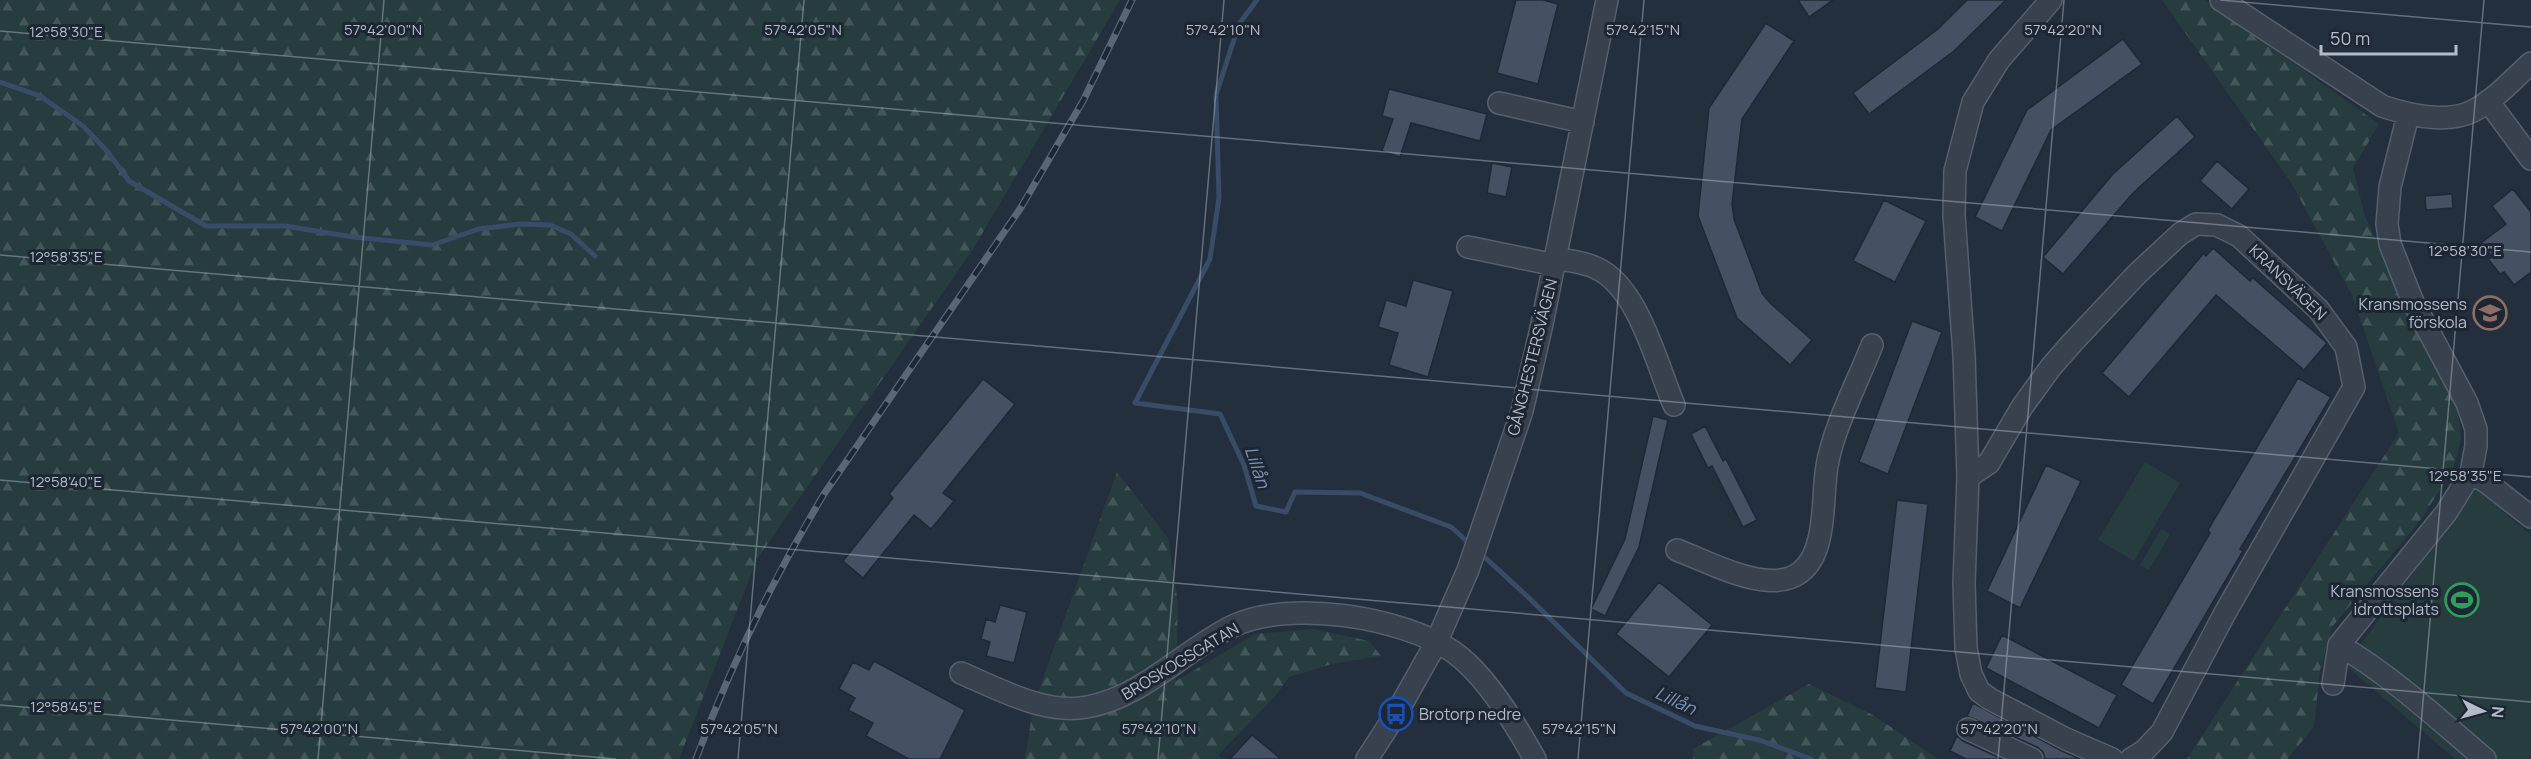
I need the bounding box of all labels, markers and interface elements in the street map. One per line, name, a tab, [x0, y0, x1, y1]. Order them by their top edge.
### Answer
scale bar	[2321, 18, 2456, 56]
text: 57°42'00"N	[344, 19, 422, 40]
text: 57°42'05"N	[764, 19, 842, 40]
text: 57°42'10"N	[1186, 19, 1260, 40]
text: 57°42'15"N	[1606, 19, 1680, 40]
text: 57°42'20"N	[2024, 19, 2102, 40]
text: 12°58'30"E	[29, 21, 103, 42]
text: 50 m	[2330, 26, 2370, 50]
street label: KRANSVÄGEN	[2244, 239, 2332, 325]
text: 12°58'30"E	[2428, 240, 2502, 261]
text: 12°58'35"E	[29, 246, 103, 267]
street label: GÅNGHESTERSVÄGEN	[1502, 276, 1562, 438]
place label: Kransmossens förskola	[2359, 293, 2467, 333]
school or university icon: Kransmossens förskola	[2472, 295, 2508, 331]
water label: Lillån	[1240, 443, 1277, 492]
text: 12°58'35"E	[2428, 465, 2502, 486]
text: 12°58'40"E	[30, 471, 102, 492]
place label: Kransmossens idrottsplats	[2331, 580, 2439, 620]
sports icon: Kransmossens idrottsplats	[2444, 582, 2480, 618]
street label: BROSKOGSGATAN	[1117, 617, 1243, 705]
water label: Lillån	[1652, 680, 1702, 720]
north arrow	[2453, 681, 2513, 741]
text: 12°58'45"E	[30, 696, 102, 717]
bus stop icon: Brotorp nedre	[1378, 696, 1414, 732]
place label: Brotorp nedre	[1419, 703, 1521, 725]
text: N	[2486, 706, 2509, 719]
text: 57°42'00"N	[280, 718, 358, 739]
text: 57°42'05"N	[700, 718, 778, 739]
text: 57°42'10"N	[1122, 718, 1196, 739]
text: 57°42'15"N	[1542, 718, 1616, 739]
text: 57°42'20"N	[1960, 718, 2038, 739]

